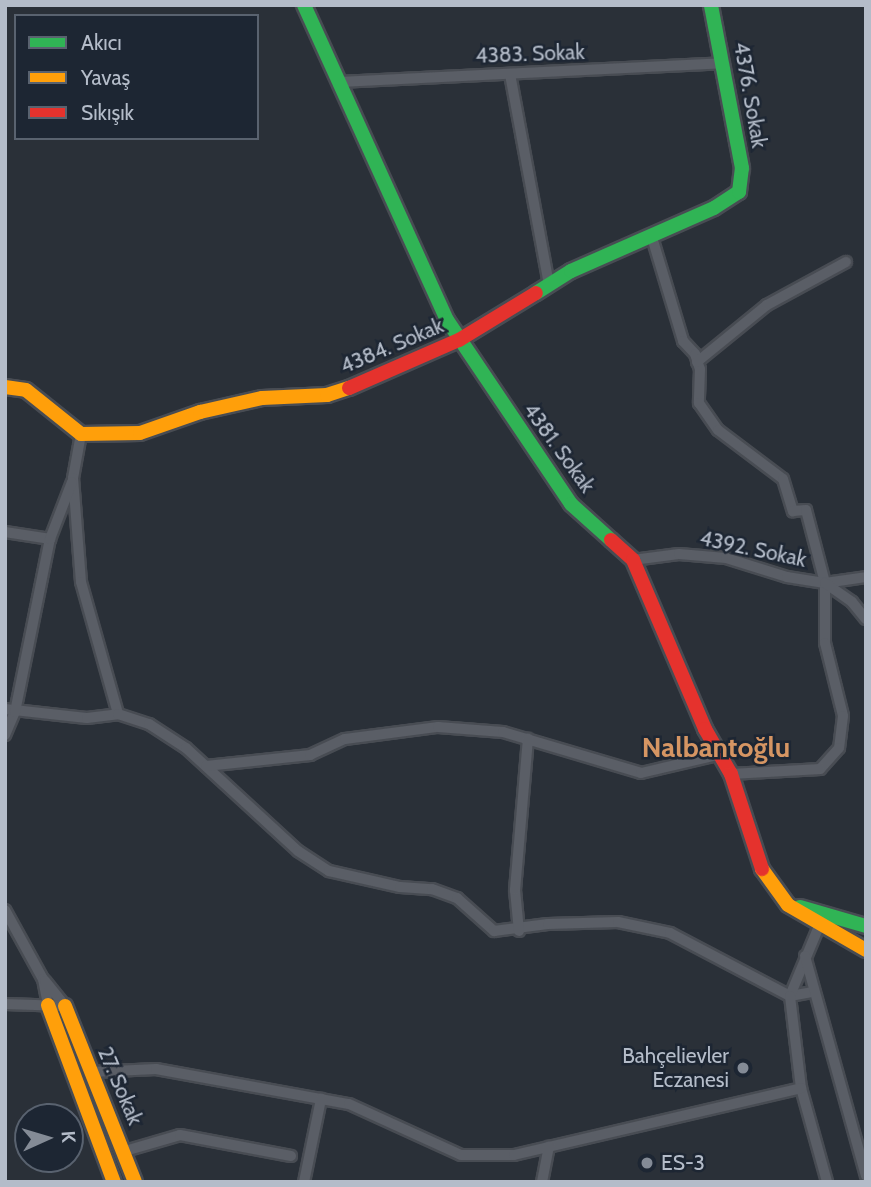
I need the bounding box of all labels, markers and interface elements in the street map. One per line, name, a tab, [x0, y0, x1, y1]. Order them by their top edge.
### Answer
legend	[14, 14, 259, 140]
text: Akıcı	[81, 30, 122, 55]
street label: 4383. Sokak	[475, 40, 585, 68]
street label: 4376. Sokak	[728, 40, 772, 150]
text: Yavaş	[81, 65, 130, 90]
text: Sıkışık	[81, 100, 134, 125]
street label: 4384. Sokak	[337, 313, 447, 379]
street label: 4381. Sokak	[518, 398, 600, 498]
street label: 4392. Sokak	[697, 525, 809, 573]
district label: Nalbantoğlu	[642, 730, 790, 764]
street label: 27. Sokak	[92, 1043, 148, 1129]
place label: Bahçelievler Eczanesi	[622, 1043, 729, 1093]
marker: Bahçelievler Eczanesi	[735, 1060, 751, 1076]
north arrow	[14, 1103, 84, 1173]
text: K	[57, 1130, 80, 1143]
place label: ES-3	[661, 1150, 705, 1176]
marker: ES-3	[639, 1155, 655, 1171]

